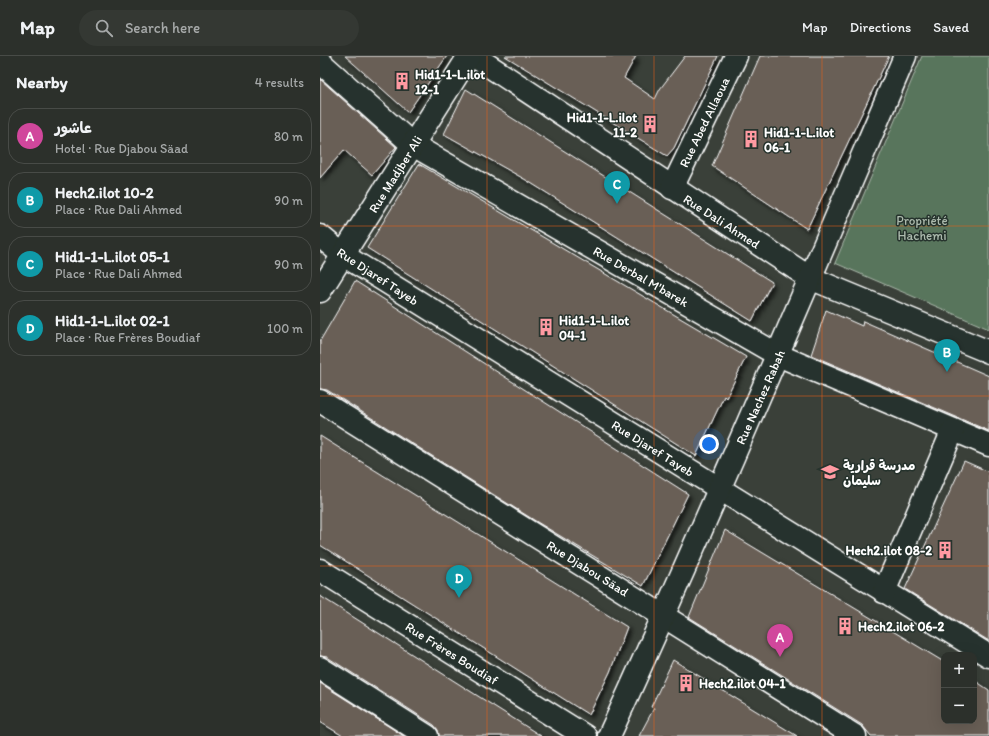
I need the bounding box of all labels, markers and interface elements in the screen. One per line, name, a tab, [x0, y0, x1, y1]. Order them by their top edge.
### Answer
search box	[79, 10, 359, 46]
text: Map	[20, 16, 55, 39]
icon: search	[93, 17, 115, 39]
text: Search here	[125, 19, 200, 37]
text: Map	[802, 19, 828, 36]
text: Directions	[850, 19, 911, 36]
text: Saved	[933, 19, 969, 36]
place label: Hid1-1-L.ilot 12-1	[415, 67, 485, 97]
building icon: Hid1-1-L.ilot 12-1	[392, 71, 412, 91]
text: Nearby	[16, 72, 68, 92]
text: 4 results	[255, 75, 304, 90]
street label: Rue Abed Allaoua	[676, 75, 733, 170]
place label: Hid1-1-L.ilot 11-2	[567, 110, 637, 140]
building icon: Hid1-1-L.ilot 11-2	[640, 114, 660, 134]
text: عاشور	[55, 119, 92, 137]
place label: Hid1-1-L.ilot 06-1	[764, 125, 834, 155]
text: A	[26, 129, 34, 144]
text: 80 m	[274, 129, 303, 144]
building icon: Hid1-1-L.ilot 06-1	[741, 129, 761, 149]
street label: Rue Madjber Ali	[366, 133, 425, 216]
text: Hotel · Rue Djabou Säad	[55, 141, 188, 156]
pin: C	[604, 171, 630, 204]
text: Hech2.ilot 10-2	[55, 184, 154, 202]
street label: Rue Dali Ahmed	[681, 191, 763, 252]
text: B	[26, 193, 34, 208]
text: 90 m	[274, 193, 303, 208]
text: Place · Rue Dali Ahmed	[55, 202, 182, 217]
park label: Propriété Hachemi	[896, 213, 948, 243]
street label: Rue Derbal M'barek	[590, 243, 691, 310]
street label: Rue Djaref Tayeb	[334, 245, 421, 308]
text: Hid1-1-L.ilot 05-1	[55, 248, 170, 266]
text: C	[26, 257, 34, 272]
text: 90 m	[274, 257, 303, 272]
text: Place · Rue Dali Ahmed	[55, 266, 182, 281]
text: Hid1-1-L.ilot 02-1	[55, 312, 170, 330]
place label: Hid1-1-L.ilot 04-1	[559, 313, 629, 343]
building icon: Hid1-1-L.ilot 04-1	[536, 317, 556, 337]
text: D	[26, 321, 34, 336]
text: 100 m	[267, 321, 303, 336]
text: Place · Rue Frères Boudiaf	[55, 330, 200, 345]
pin: B	[934, 339, 960, 372]
street label: Rue Nachez Rabah	[733, 347, 788, 447]
street label: Rue Djaref Tayeb	[609, 417, 697, 480]
your location	[699, 434, 719, 454]
place label: مدرسة قرارية سليمان	[843, 458, 916, 489]
school or university icon: مدرسة قرارية سليمان	[820, 462, 840, 482]
street label: Rue Djabou Säad	[544, 537, 631, 600]
building icon: Hech2.ilot 08-2	[935, 540, 955, 560]
place label: Hech2.ilot 08-2	[845, 543, 932, 558]
pin: D	[446, 565, 472, 598]
building icon: Hech2.ilot 06-2	[835, 616, 855, 636]
street label: Rue Frères Boudiaf	[403, 619, 501, 688]
place label: Hech2.ilot 06-2	[858, 619, 944, 634]
pin: A	[767, 624, 793, 657]
map controls	[941, 652, 977, 724]
button: +	[941, 652, 977, 688]
building icon: Hech2.ilot 04-1	[676, 673, 696, 693]
place label: Hech2.ilot 04-1	[699, 676, 785, 691]
button: −	[941, 688, 977, 724]

